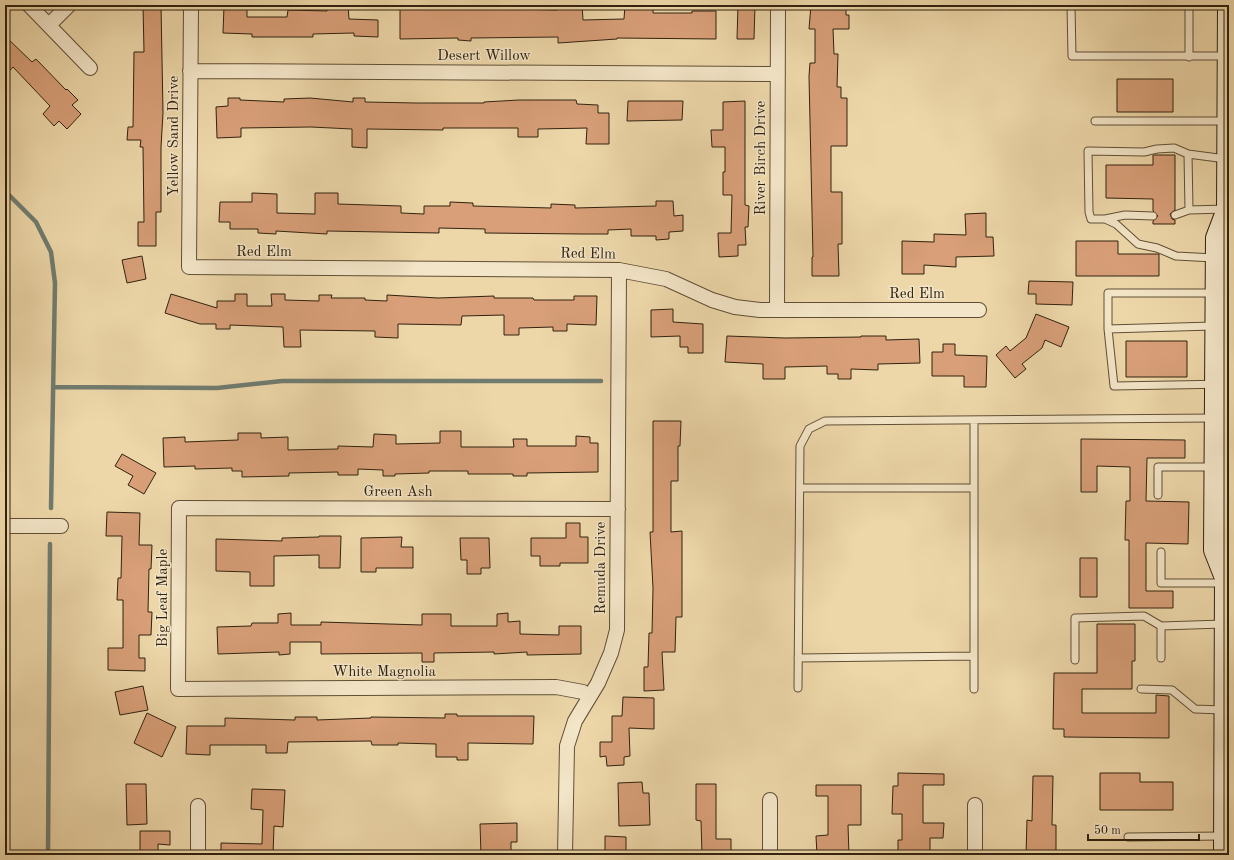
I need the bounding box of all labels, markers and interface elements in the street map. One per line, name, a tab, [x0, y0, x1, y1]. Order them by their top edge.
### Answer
street label: Desert Willow	[437, 49, 531, 64]
street label: Yellow Sand Drive	[167, 76, 182, 196]
street label: River Birch Drive	[754, 101, 769, 215]
street label: Red Elm	[236, 245, 292, 260]
street label: Red Elm	[560, 247, 616, 262]
street label: Red Elm	[889, 287, 945, 302]
street label: Green Ash	[363, 485, 433, 500]
street label: Remuda Drive	[594, 521, 609, 615]
street label: Big Leaf Maple	[156, 548, 171, 647]
street label: White Magnolia	[332, 665, 436, 680]
scale bar	[1088, 816, 1199, 842]
text: 50 m	[1094, 824, 1121, 837]

